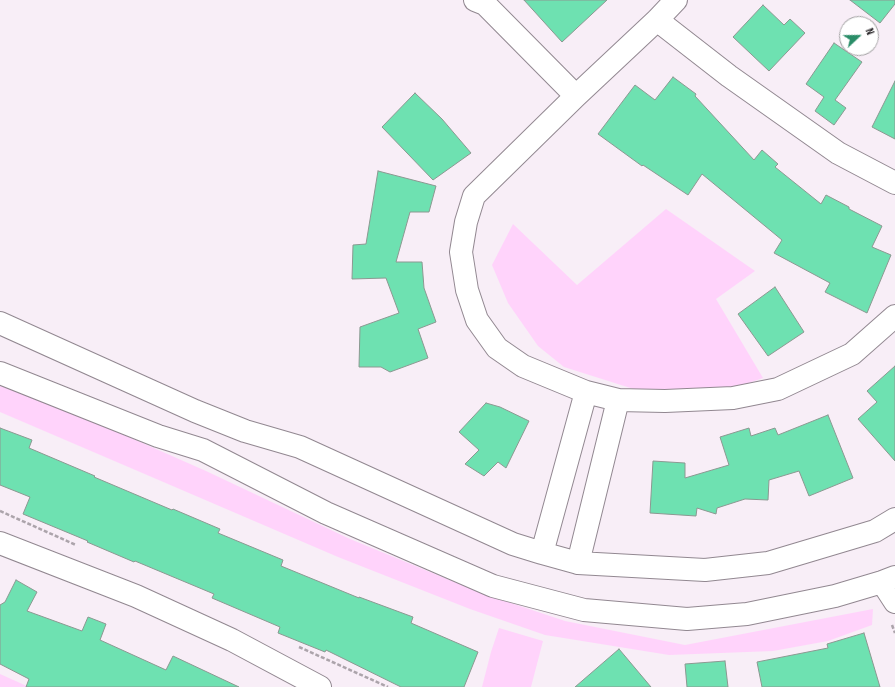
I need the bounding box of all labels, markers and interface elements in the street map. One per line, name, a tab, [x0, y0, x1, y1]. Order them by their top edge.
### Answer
north arrow	[839, 16, 879, 56]
text: N	[863, 27, 877, 37]

